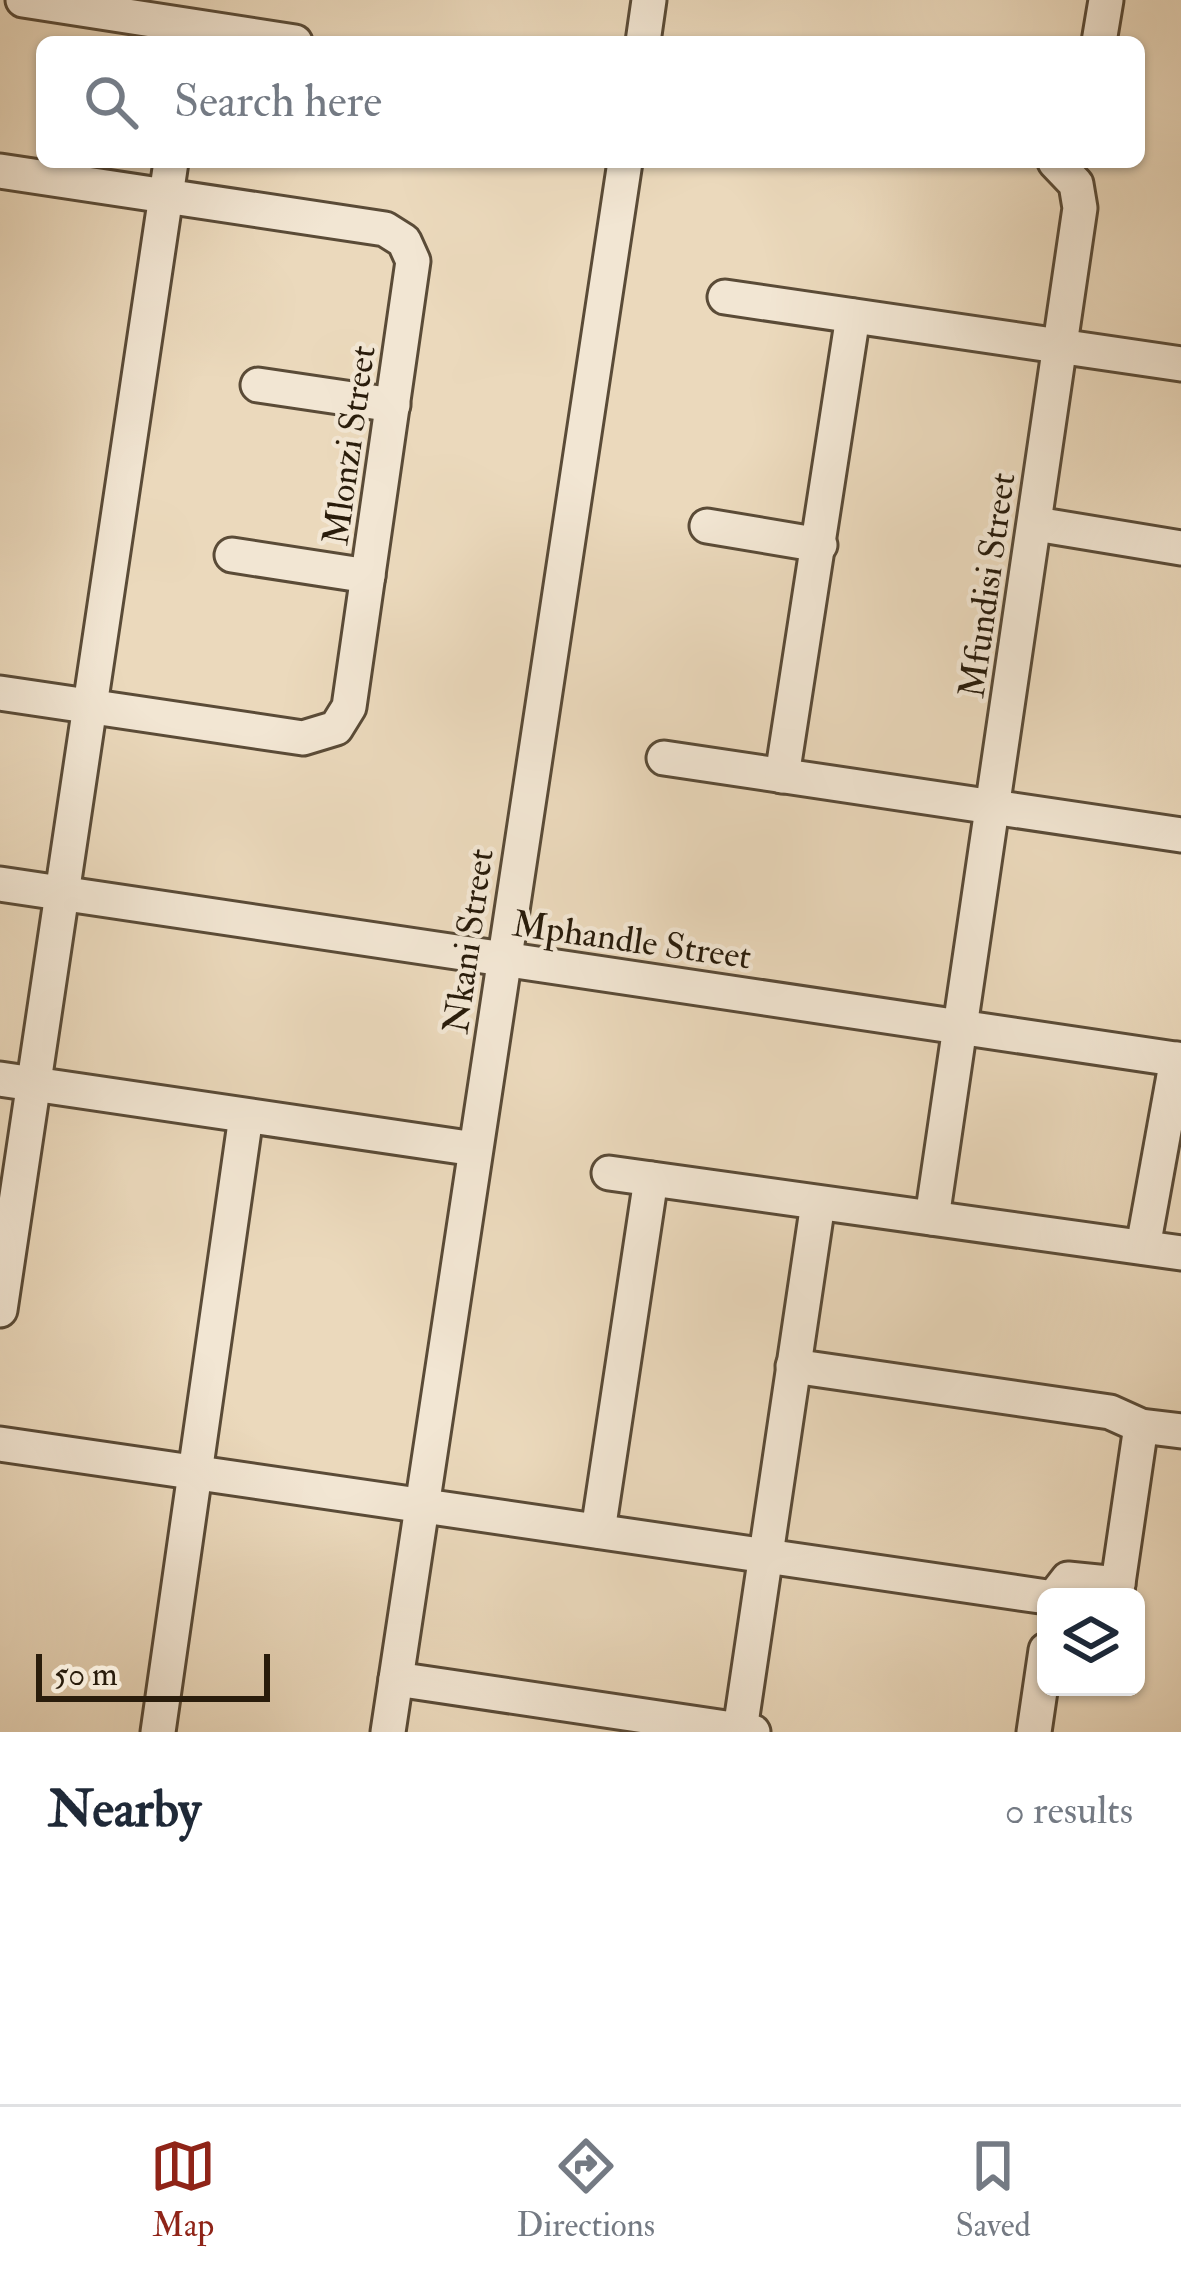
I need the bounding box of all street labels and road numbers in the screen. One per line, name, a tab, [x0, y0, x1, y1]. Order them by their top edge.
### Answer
street label: Mlonzi Street	[313, 342, 386, 548]
street label: Mfundisi Street	[949, 470, 1026, 701]
street label: Nkani Street	[433, 846, 504, 1037]
street label: Mphandle Street	[509, 901, 754, 980]

